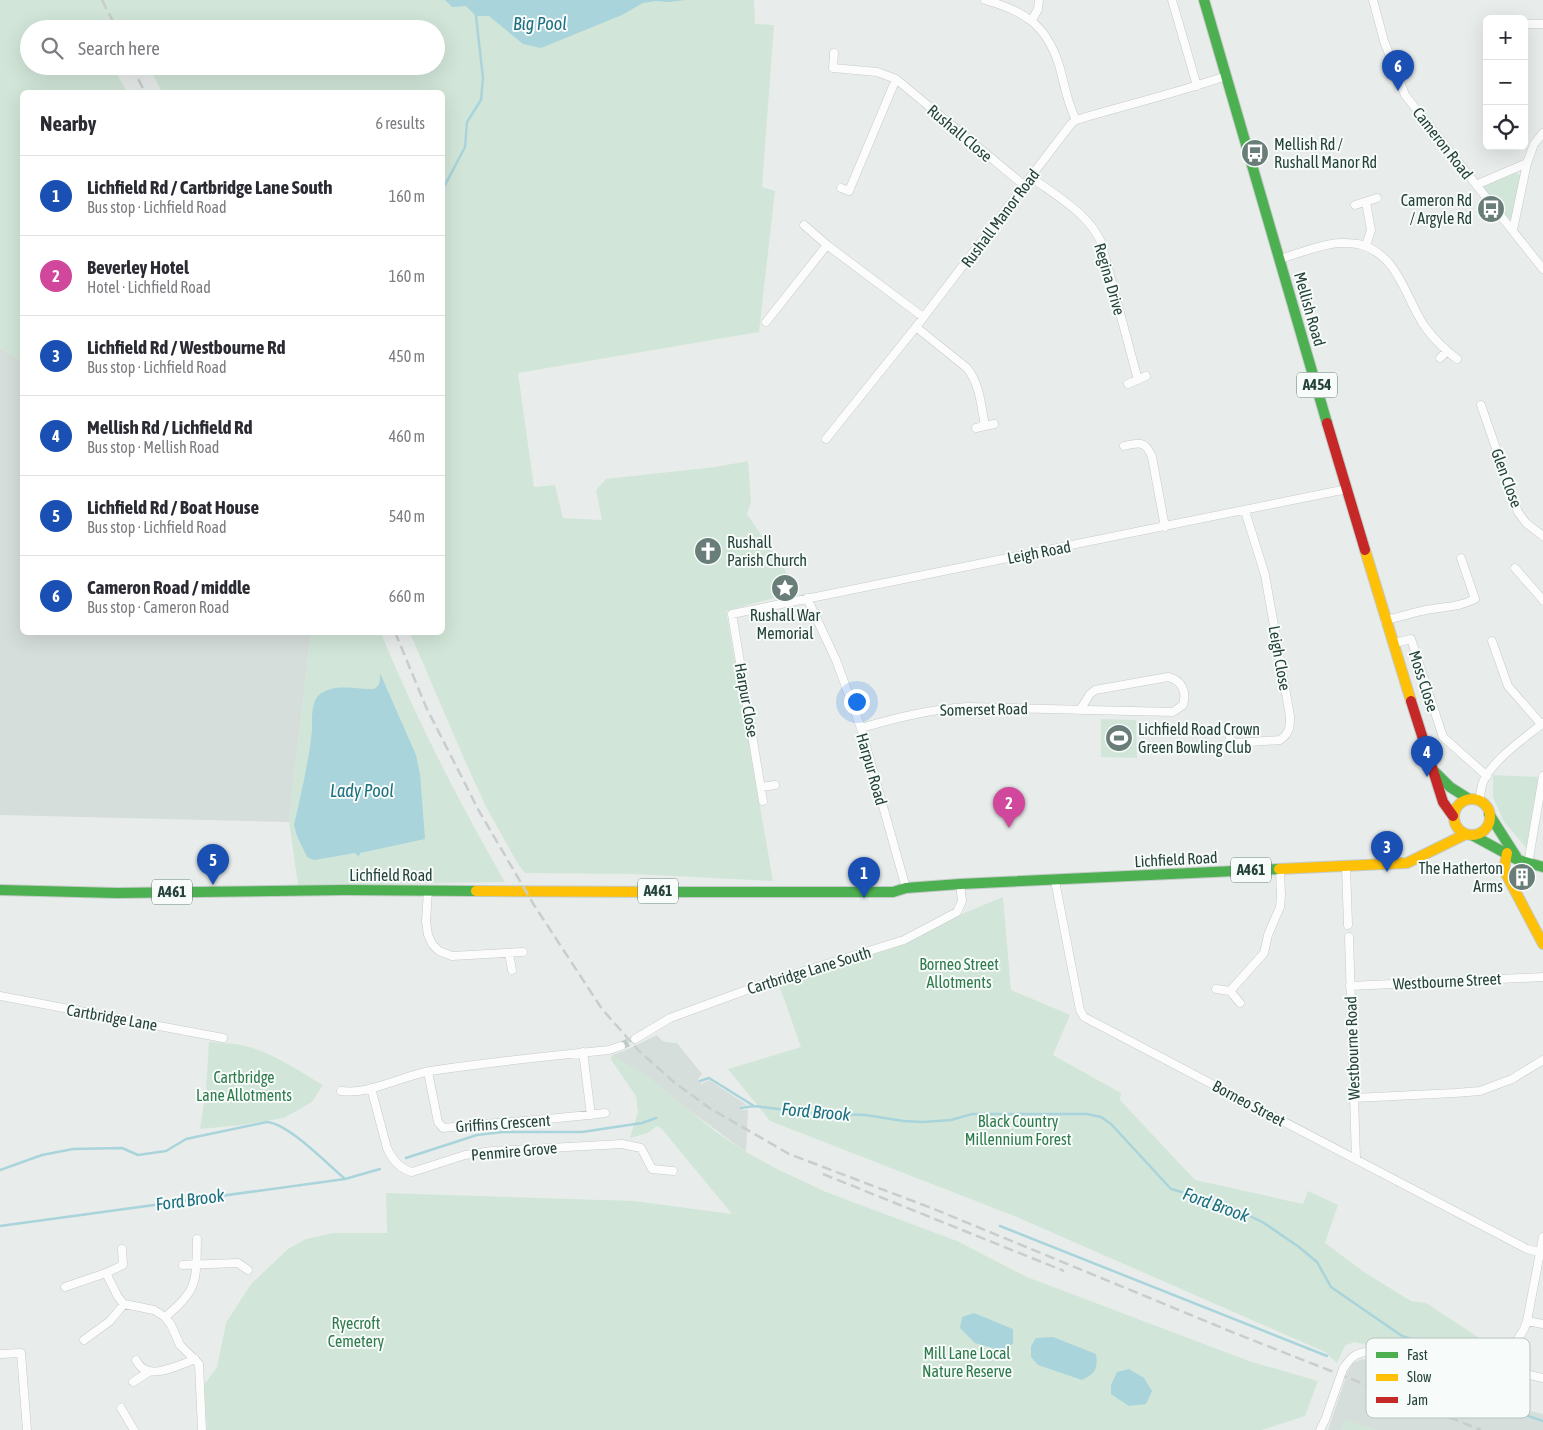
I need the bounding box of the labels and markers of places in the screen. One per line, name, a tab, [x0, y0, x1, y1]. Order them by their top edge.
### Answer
pin: 6	[1382, 50, 1414, 91]
place label: Mellish Rd / Rushall Manor Rd	[1274, 135, 1377, 171]
bus stop icon: Mellish Rd / Rushall Manor Rd	[1240, 138, 1270, 168]
place label: Cameron Rd / Argyle Rd	[1401, 191, 1472, 228]
bus stop icon: Cameron Rd / Argyle Rd	[1476, 194, 1506, 224]
place label: Rushall Parish Church	[727, 533, 807, 569]
church icon: Rushall Parish Church	[693, 536, 723, 566]
place icon: Rushall War Memorial	[770, 573, 800, 603]
place label: Rushall War Memorial	[750, 606, 821, 642]
place label: Lichfield Road Crown Green Bowling Club	[1138, 720, 1260, 757]
sports icon: Lichfield Road Crown Green Bowling Club	[1104, 723, 1134, 753]
pin: 4	[1411, 736, 1443, 777]
pin: 2	[993, 787, 1025, 828]
pin: 3	[1371, 831, 1403, 872]
pin: 5	[197, 844, 229, 885]
pin: 1	[848, 857, 880, 898]
place label: The Hatherton Arms	[1418, 859, 1503, 895]
building icon: The Hatherton Arms	[1507, 862, 1537, 892]

